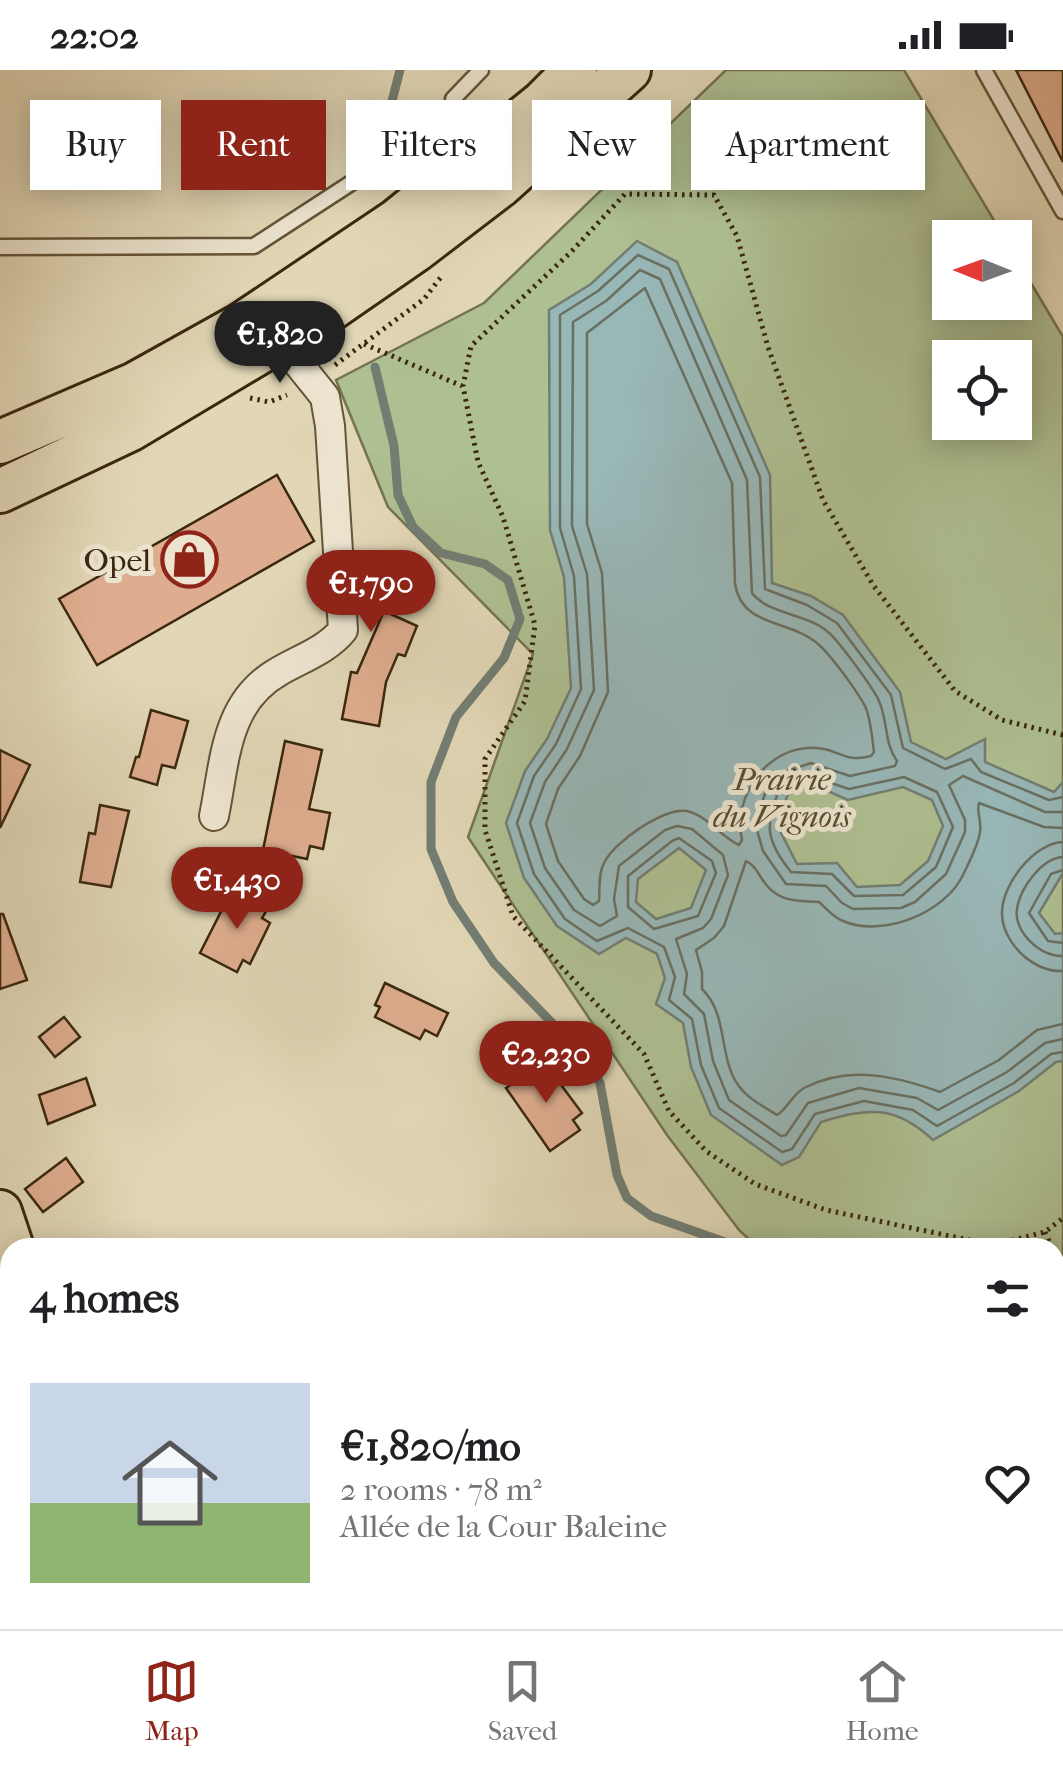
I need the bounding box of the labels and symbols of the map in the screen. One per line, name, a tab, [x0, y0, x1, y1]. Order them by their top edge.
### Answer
north arrow	[932, 220, 1032, 320]
pin: €1,820	[199, 301, 361, 386]
shop icon: Opel	[160, 530, 220, 590]
place label: Opel	[83, 542, 151, 579]
pin: €1,790	[290, 550, 452, 635]
park label: Prairie du Vignois	[713, 761, 852, 835]
pin: €1,430	[156, 847, 318, 932]
pin: €2,230	[465, 1021, 627, 1106]

